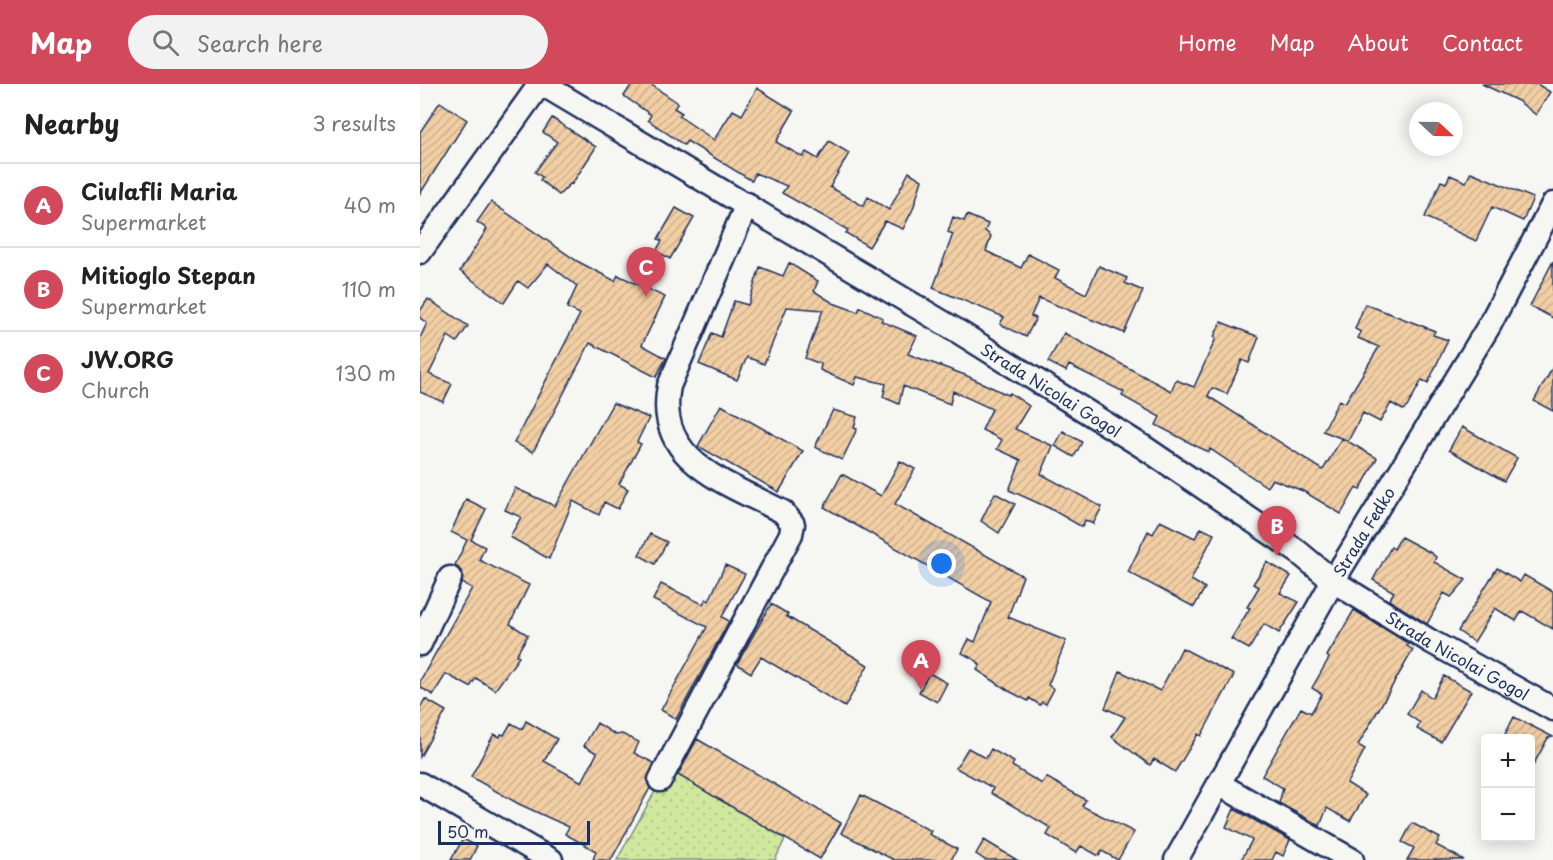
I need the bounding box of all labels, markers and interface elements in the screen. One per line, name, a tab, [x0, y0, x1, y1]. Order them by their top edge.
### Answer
search box	[128, 15, 548, 69]
text: Map	[30, 21, 92, 64]
icon: search	[149, 26, 182, 59]
text: Search here	[197, 26, 323, 59]
text: Home	[1178, 26, 1237, 58]
text: Map	[1270, 26, 1315, 58]
text: About	[1348, 26, 1409, 58]
text: Contact	[1442, 26, 1523, 58]
north arrow	[1409, 102, 1463, 156]
text: Nearby	[24, 104, 119, 143]
text: 3 results	[313, 108, 396, 138]
text: Ciulafli Maria	[81, 174, 237, 207]
text: A	[36, 190, 51, 220]
text: 40 m	[344, 190, 396, 220]
text: Supermarket	[81, 207, 207, 237]
pin: C	[626, 248, 666, 297]
text: Mitioglo Stepan	[81, 258, 256, 291]
text: B	[37, 274, 50, 304]
text: 110 m	[342, 274, 396, 304]
text: Supermarket	[81, 291, 207, 321]
street label: Strada Nicolai Gogol	[976, 337, 1126, 443]
text: JW.ORG	[81, 342, 174, 375]
text: C	[36, 358, 51, 388]
text: 130 m	[336, 358, 396, 388]
text: Church	[81, 375, 150, 405]
street label: Strada Fedko	[1326, 482, 1400, 581]
pin: B	[1258, 506, 1296, 556]
your location	[927, 549, 956, 578]
street label: Strada Nicolai Gogol	[1381, 605, 1534, 706]
pin: A	[902, 640, 940, 690]
map controls	[1481, 734, 1535, 842]
button: +	[1481, 734, 1535, 788]
button: −	[1481, 788, 1535, 842]
scale bar	[438, 818, 590, 846]
text: 50 m	[447, 819, 488, 843]

